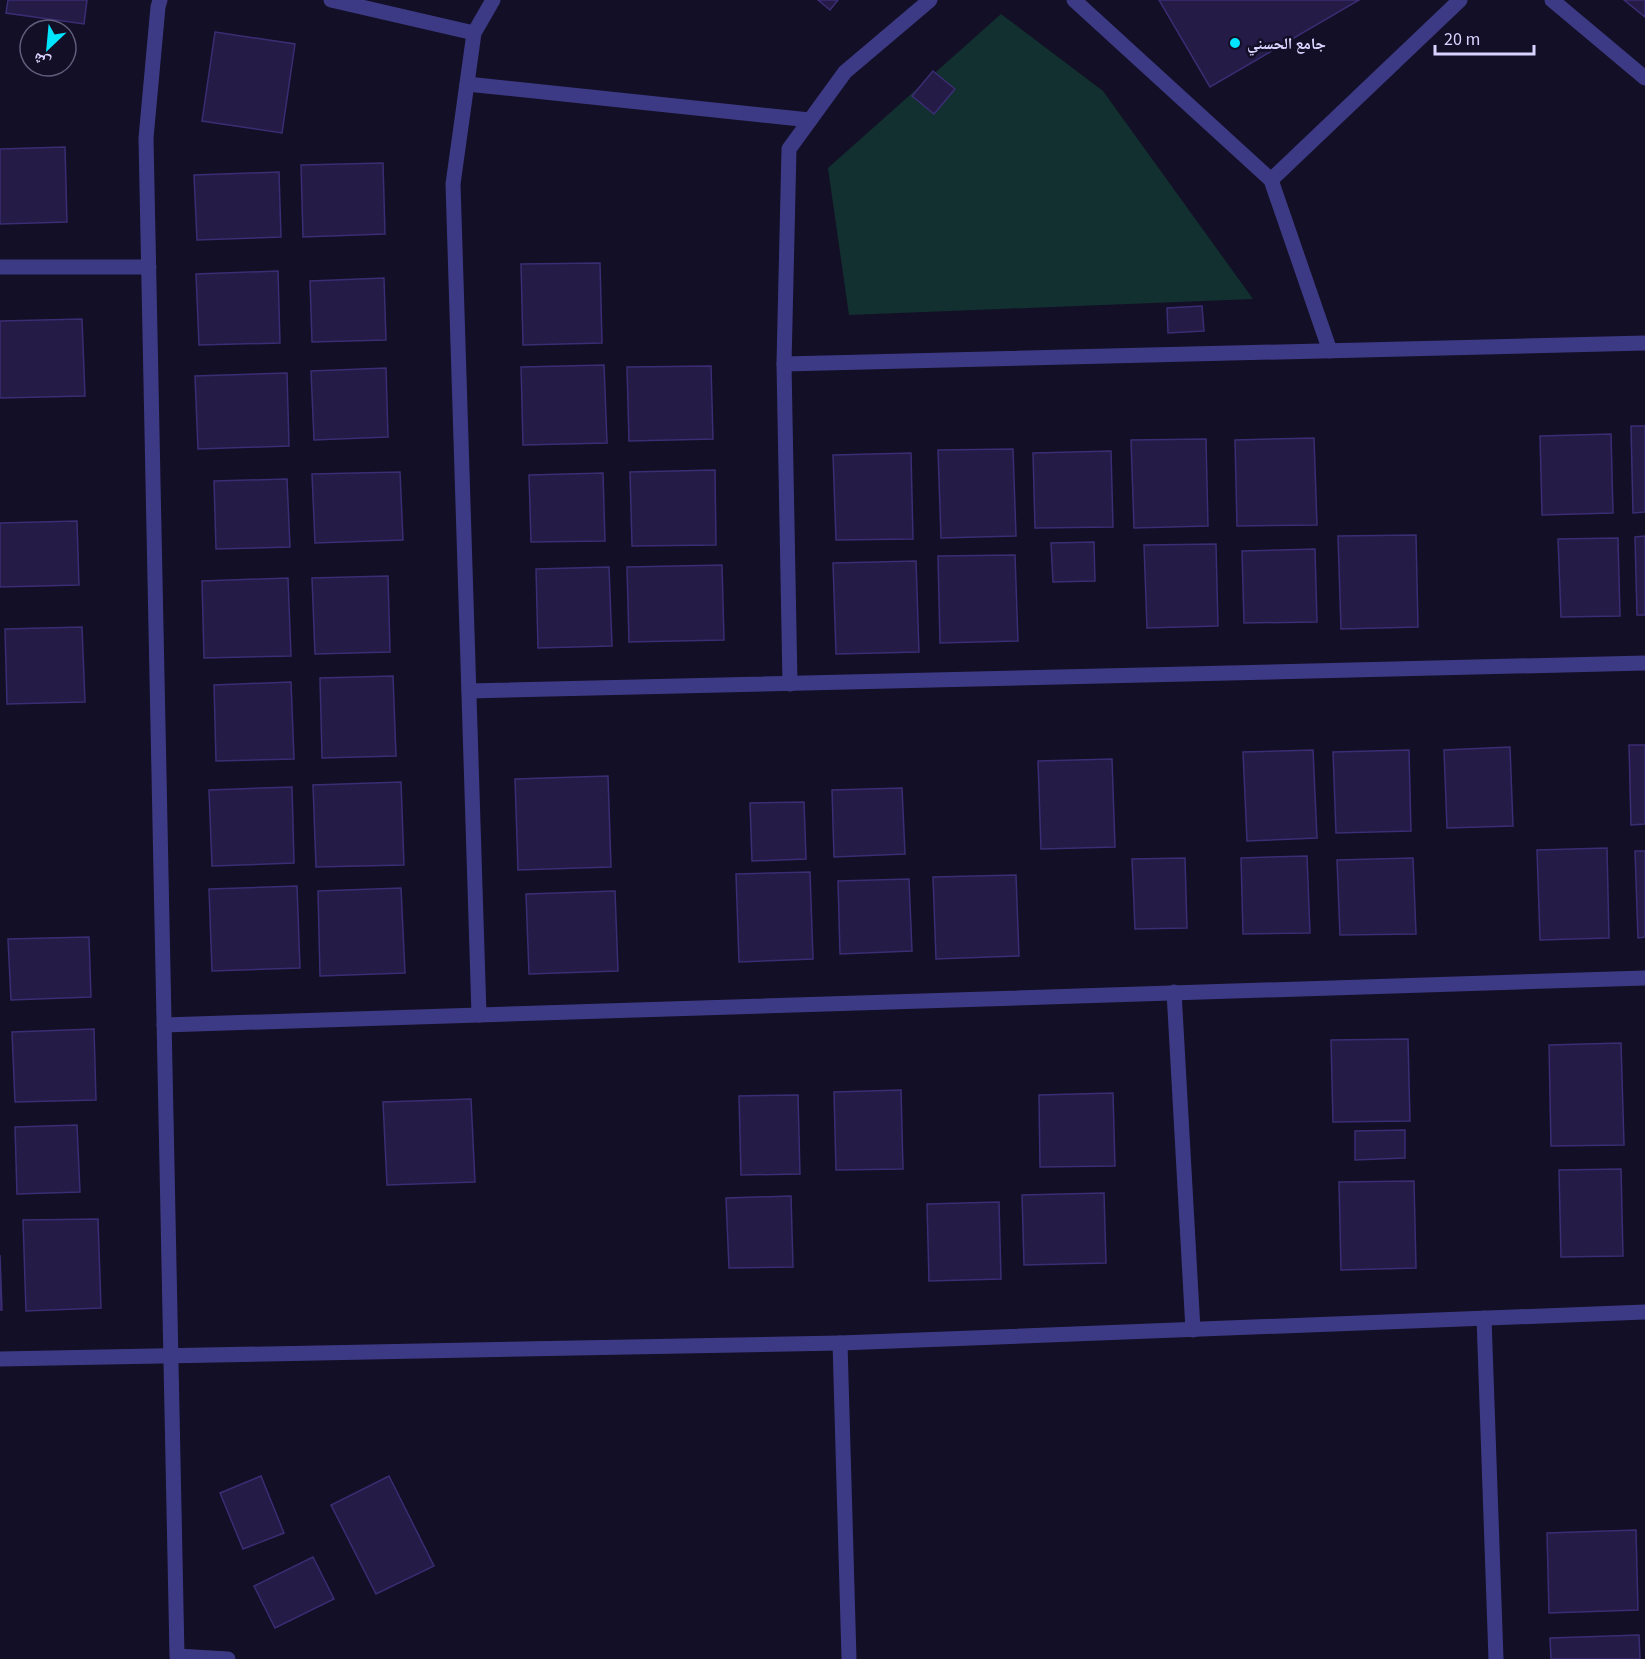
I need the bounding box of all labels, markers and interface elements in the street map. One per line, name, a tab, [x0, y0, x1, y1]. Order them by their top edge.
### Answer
north arrow	[18, 18, 78, 78]
scale bar	[1435, 18, 1534, 56]
text: 20 m	[1444, 27, 1480, 52]
place label: جامع الحسني	[1247, 33, 1326, 56]
marker: جامع الحسني	[1228, 36, 1242, 50]
text: ش	[29, 47, 54, 74]

